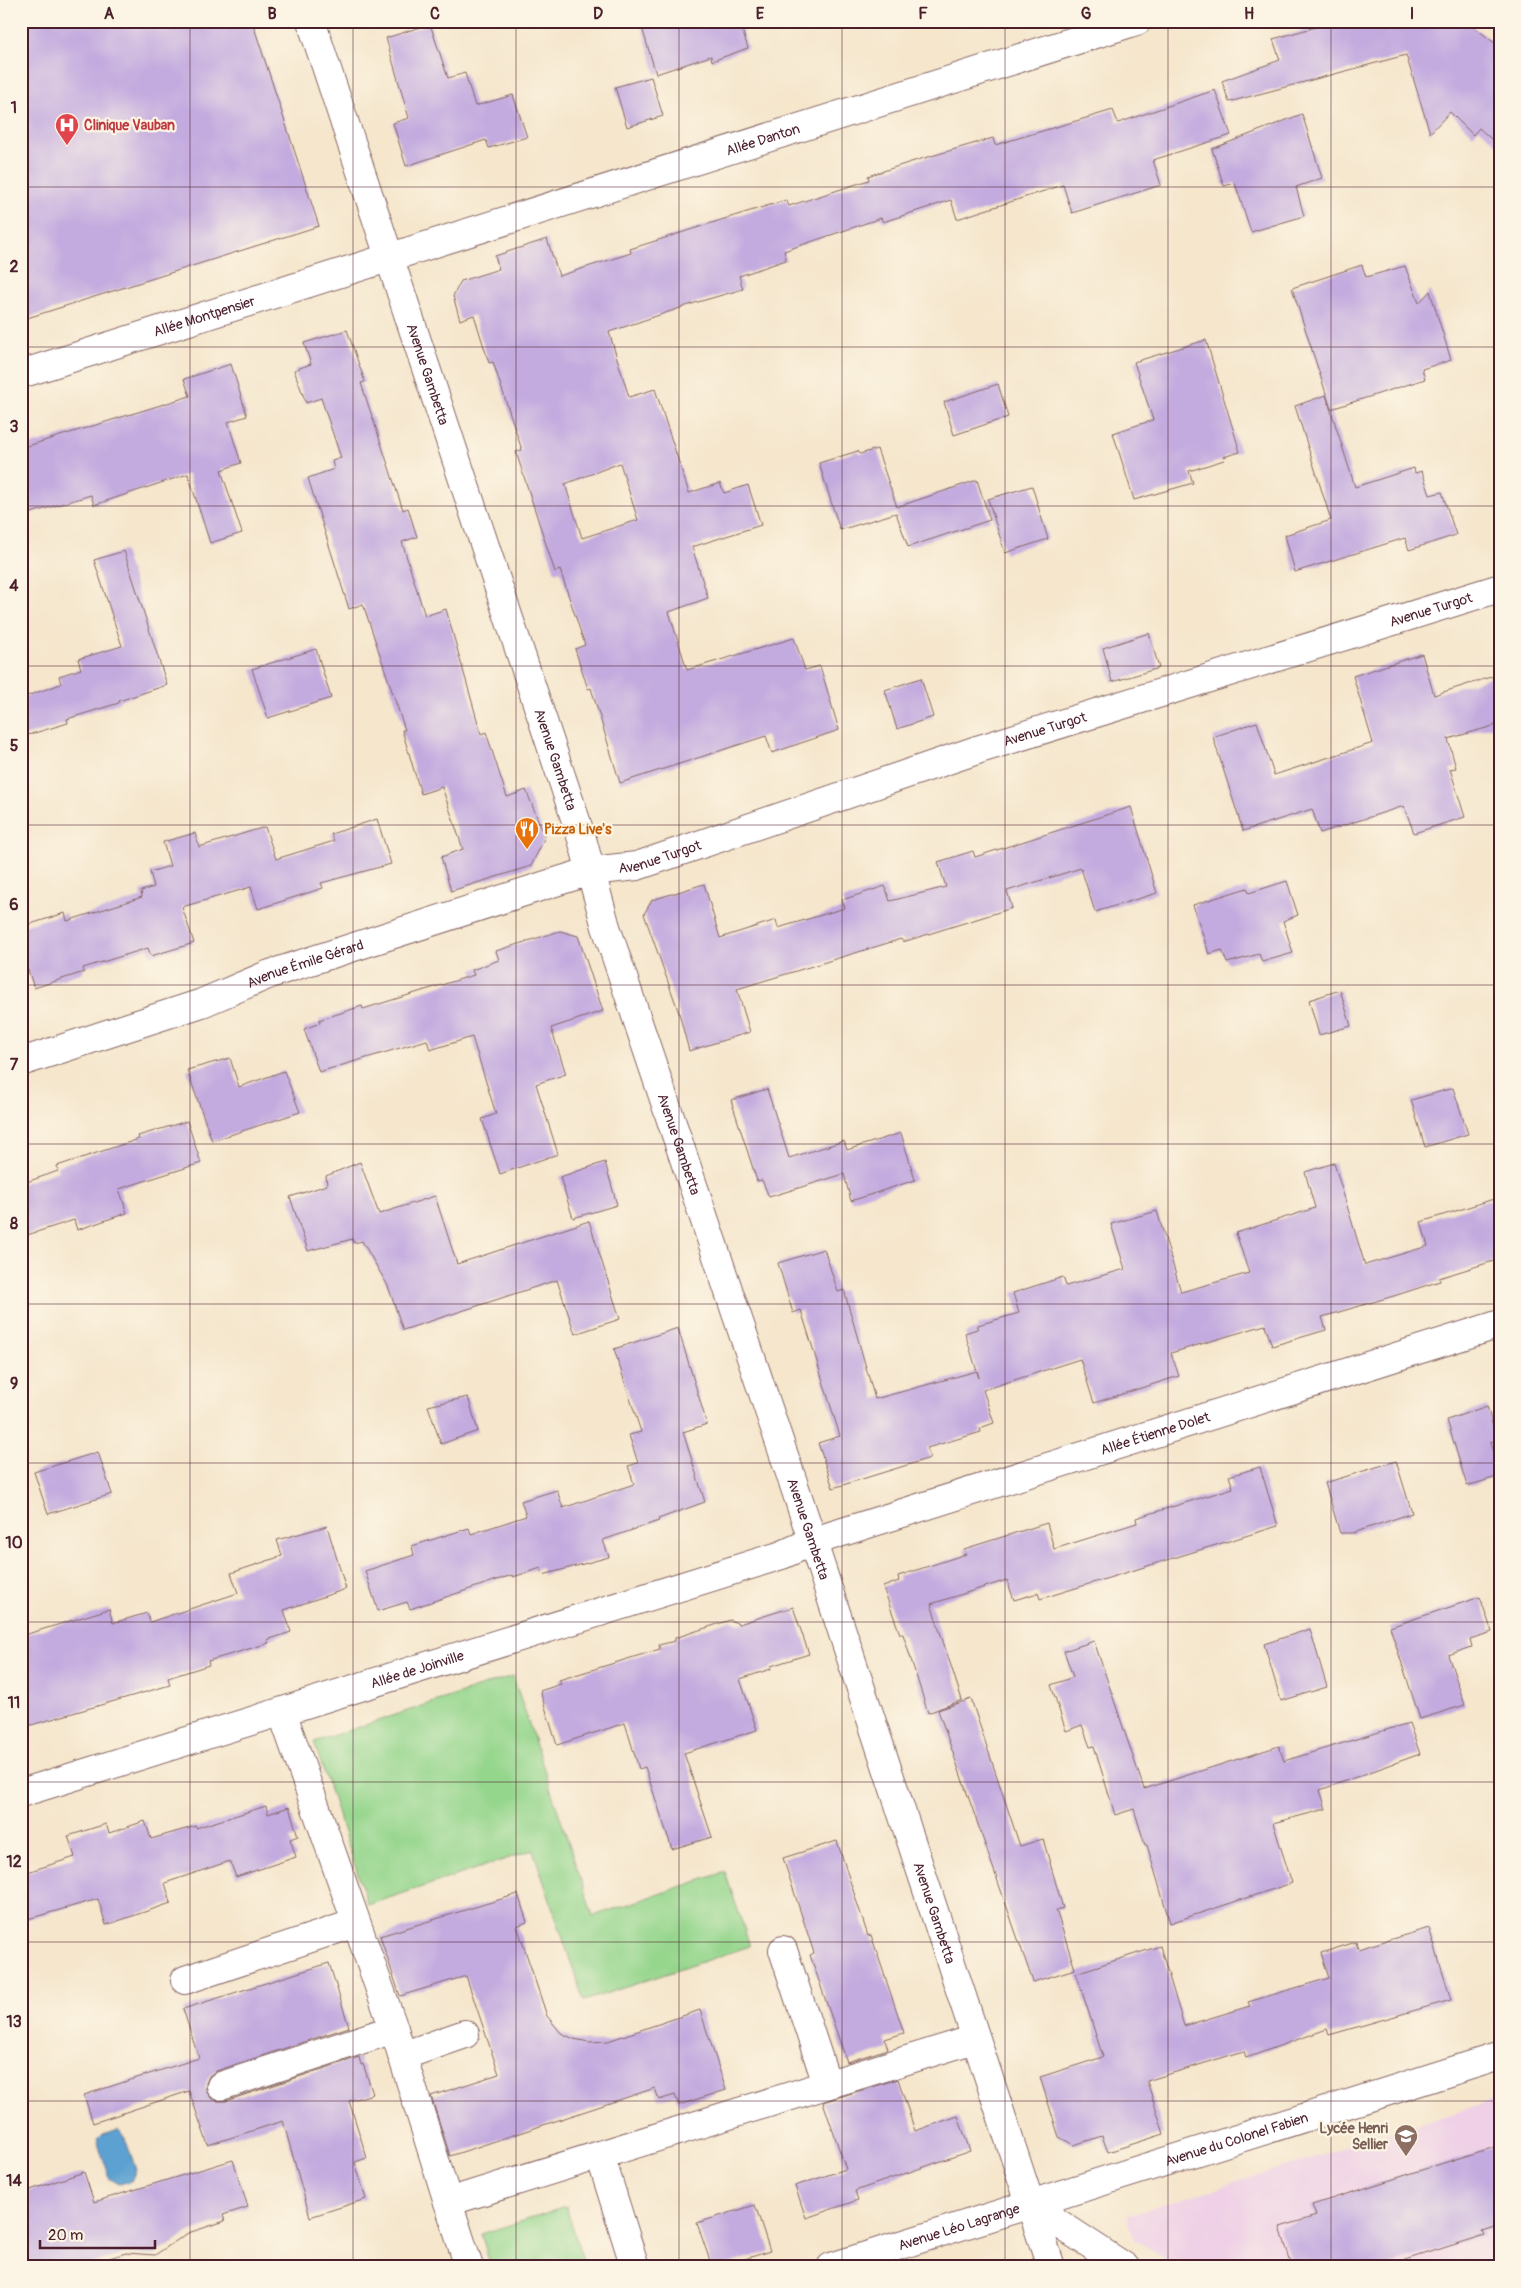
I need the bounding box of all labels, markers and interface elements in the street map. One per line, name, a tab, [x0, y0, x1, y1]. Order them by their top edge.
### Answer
text: A	[104, 4, 115, 24]
text: B	[267, 4, 277, 24]
text: C	[430, 4, 440, 24]
text: D	[593, 4, 603, 24]
text: E	[756, 4, 765, 24]
text: F	[918, 4, 928, 24]
text: G	[1081, 4, 1092, 24]
text: H	[1244, 4, 1254, 24]
text: I	[1410, 4, 1414, 24]
text: 1	[11, 98, 17, 118]
hospital icon: Clinique Vauban	[54, 112, 80, 146]
place label: Clinique Vauban	[84, 117, 175, 134]
street label: Allée Danton	[724, 120, 802, 160]
text: 2	[10, 257, 19, 277]
street label: Allée Montpensier	[151, 293, 257, 341]
street label: Avenue Gambetta	[403, 321, 452, 427]
text: 3	[10, 417, 19, 437]
text: 4	[9, 576, 19, 596]
street label: Avenue Turgot	[1387, 589, 1475, 631]
street label: Avenue Gambetta	[530, 707, 580, 813]
street label: Avenue Turgot	[1002, 708, 1089, 750]
text: 5	[10, 736, 19, 756]
restaurant icon: Pizza Live's	[514, 816, 540, 850]
place label: Pizza Live's	[544, 821, 612, 838]
street label: Avenue Turgot	[618, 837, 704, 877]
text: 6	[9, 895, 19, 915]
street label: Avenue Émile Gérard	[244, 936, 366, 992]
text: 7	[10, 1055, 19, 1075]
street label: Avenue Gambetta	[654, 1091, 704, 1197]
text: 8	[10, 1214, 18, 1234]
text: 9	[10, 1374, 18, 1394]
street label: Allée Étienne Dolet	[1098, 1408, 1212, 1459]
street label: Avenue Gambetta	[783, 1476, 833, 1582]
text: 10	[5, 1533, 23, 1553]
street label: Allée de Joinville	[368, 1647, 466, 1692]
text: 11	[8, 1693, 20, 1713]
text: 12	[6, 1852, 22, 1872]
street label: Avenue Gambetta	[910, 1860, 959, 1966]
text: 13	[6, 2012, 22, 2032]
street label: Avenue du Colonel Fabien	[1163, 2109, 1310, 2170]
place label: Lycée Henri Sellier	[1319, 2120, 1389, 2153]
school or university icon: Lycée Henri Sellier	[1393, 2123, 1419, 2157]
text: 14	[6, 2171, 22, 2191]
street label: Avenue Léo Lagrange	[896, 2200, 1022, 2254]
scale bar	[40, 2218, 155, 2250]
text: 20 m	[48, 2226, 83, 2245]

